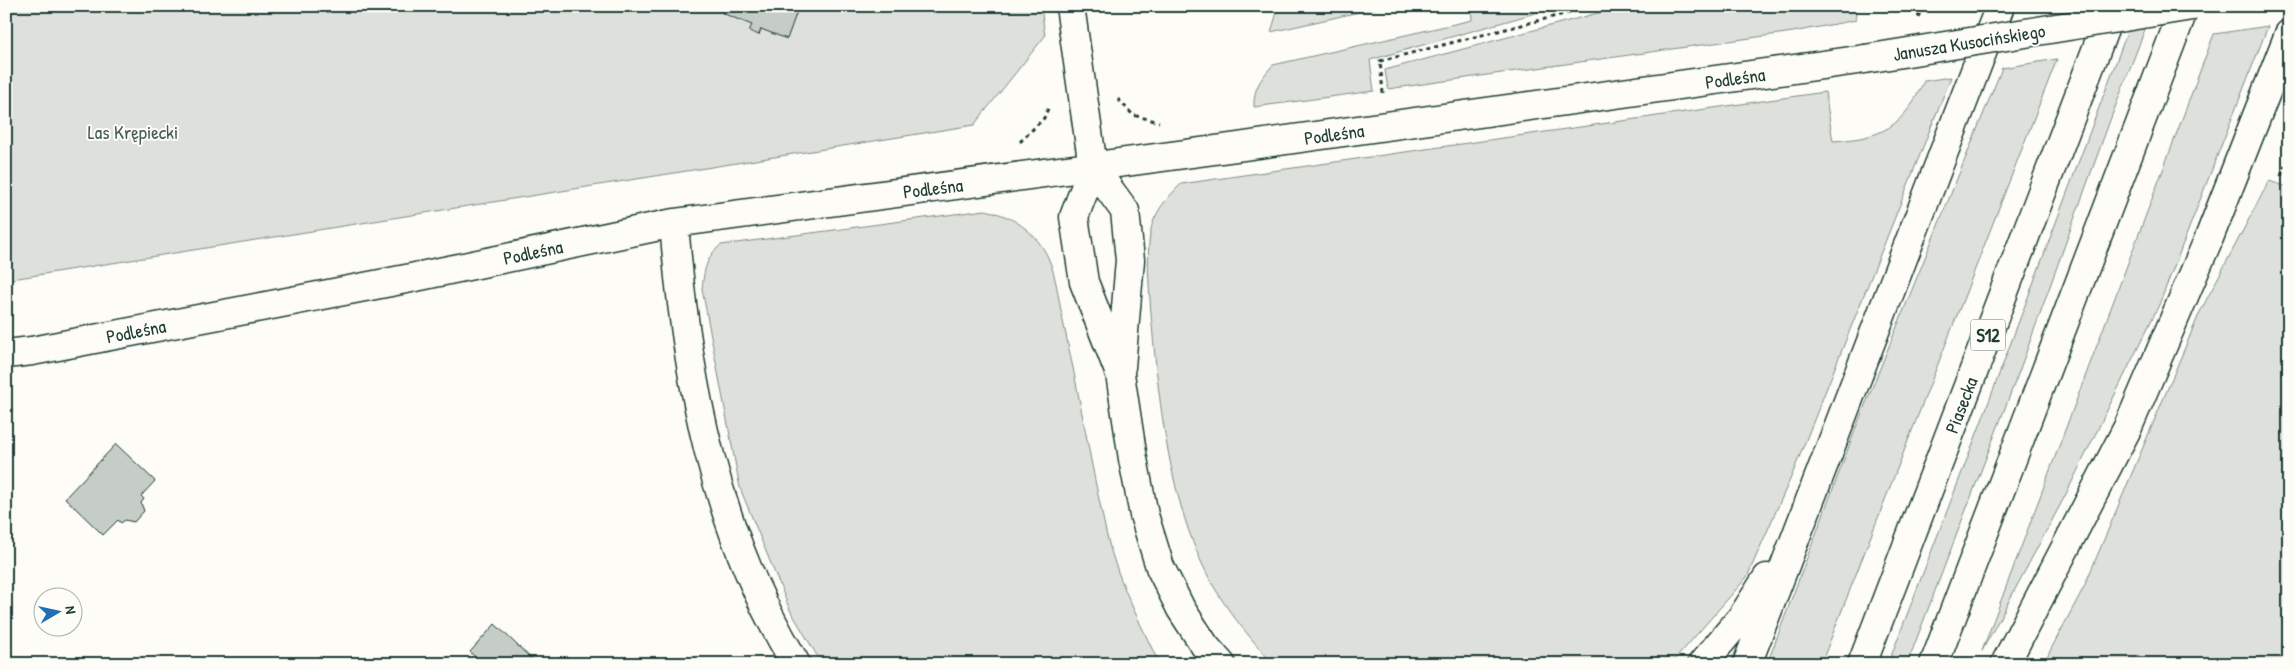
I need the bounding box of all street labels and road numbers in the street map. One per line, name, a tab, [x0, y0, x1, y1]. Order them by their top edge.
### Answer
street label: Janusza Kusocińskiego	[1891, 17, 2047, 67]
street label: Podleśna	[1703, 61, 1767, 95]
street label: Podleśna	[1302, 117, 1366, 151]
street label: Podleśna	[902, 171, 965, 205]
street label: Podleśna	[501, 233, 566, 271]
street label: Podleśna	[104, 312, 169, 350]
road number: S12	[1970, 320, 2006, 350]
street label: Piasecka	[1938, 373, 1984, 437]

